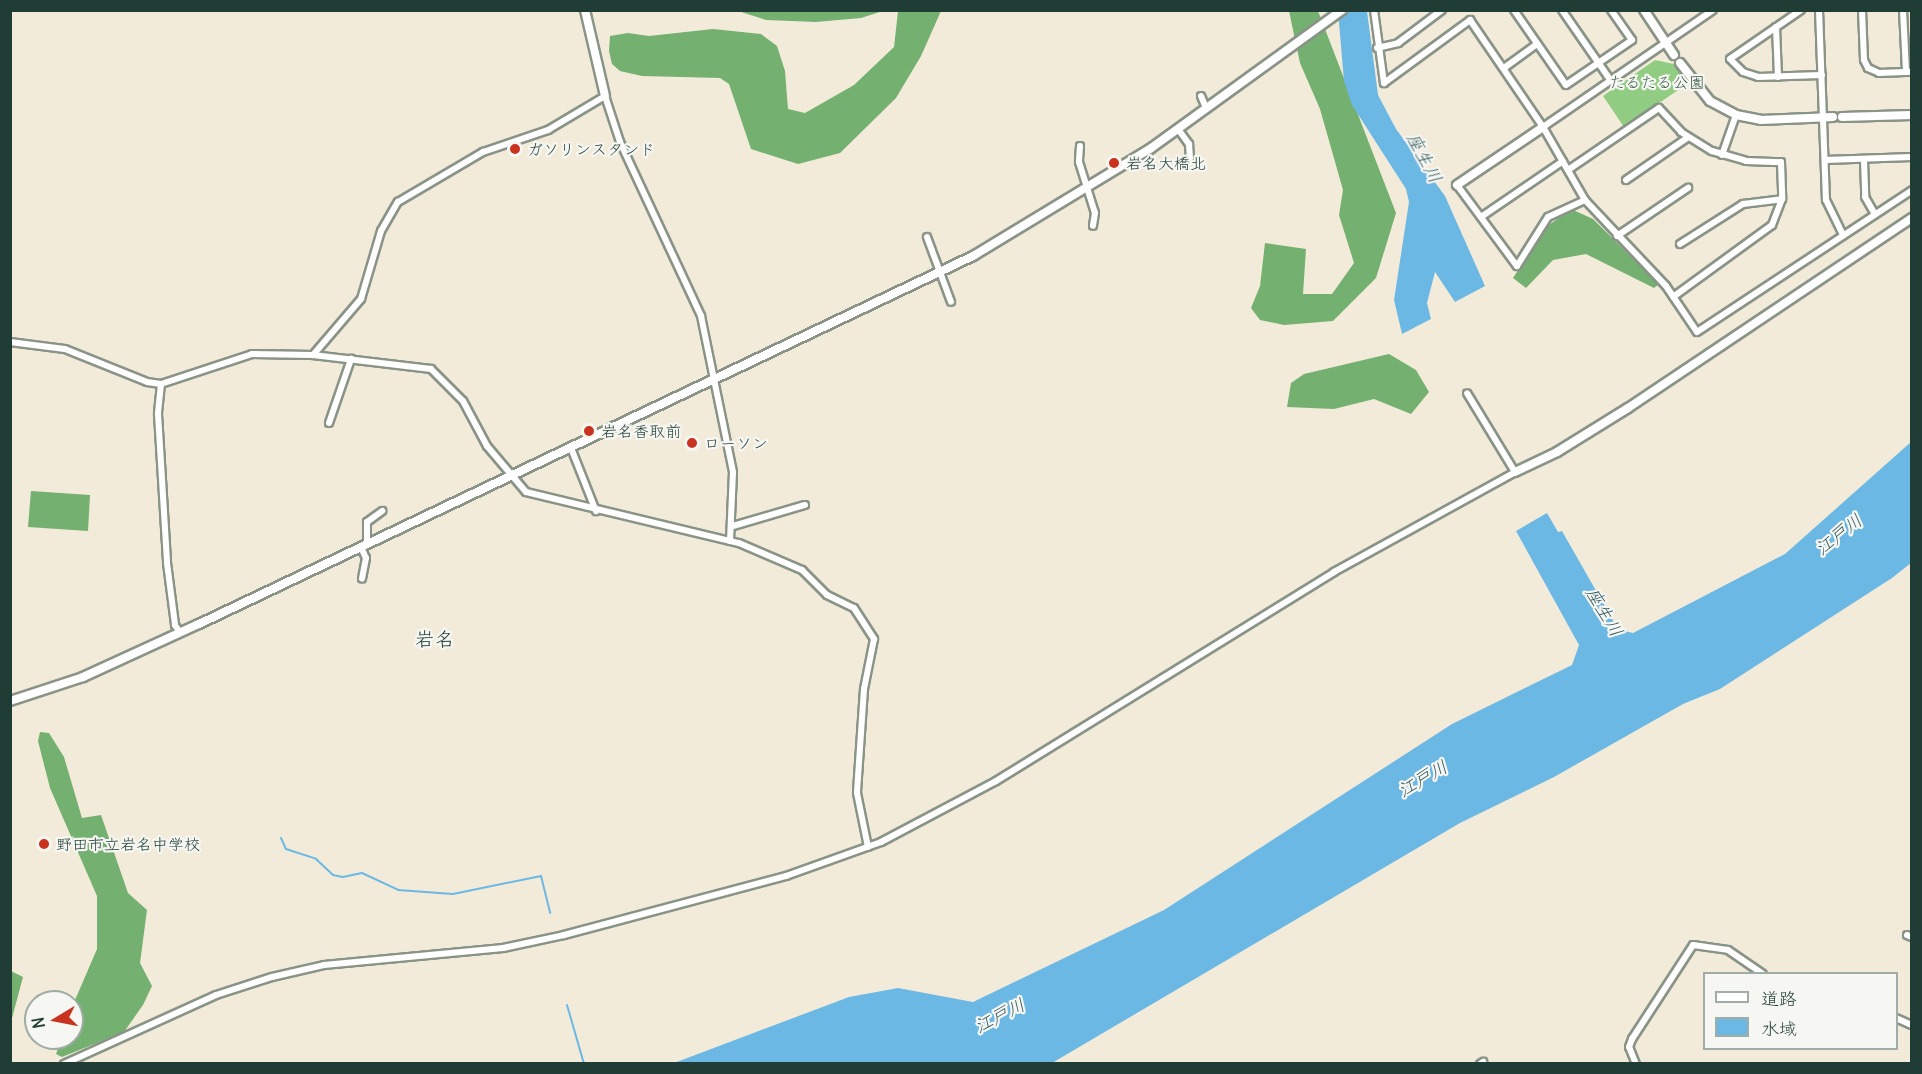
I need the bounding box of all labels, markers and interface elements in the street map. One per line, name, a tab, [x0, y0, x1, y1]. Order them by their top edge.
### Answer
park label: たるたる公園	[1609, 72, 1705, 92]
water label: 座生川	[1402, 129, 1446, 187]
place label: ガソリンスタンド	[527, 139, 655, 159]
marker: ガソリンスタンド	[508, 142, 522, 156]
place label: 岩名大橋北	[1126, 153, 1206, 173]
marker: 岩名大橋北	[1107, 156, 1121, 170]
place label: 岩名香取前	[601, 421, 681, 441]
marker: 岩名香取前	[582, 424, 596, 438]
place label: ローソン	[704, 433, 768, 453]
marker: ローソン	[685, 436, 699, 450]
water label: 江戸川	[1811, 510, 1867, 560]
water label: 座生川	[1581, 583, 1627, 641]
district label: 岩名	[415, 626, 455, 650]
water label: 江戸川	[1394, 756, 1452, 802]
place label: 野田市立岩名中学校	[56, 834, 200, 854]
marker: 野田市立岩名中学校	[37, 837, 51, 851]
legend	[1703, 972, 1898, 1050]
text: 道路	[1761, 987, 1797, 1010]
north arrow	[24, 990, 84, 1050]
water label: 江戸川	[971, 994, 1029, 1038]
text: N	[27, 1016, 49, 1030]
text: 水域	[1761, 1017, 1797, 1040]

